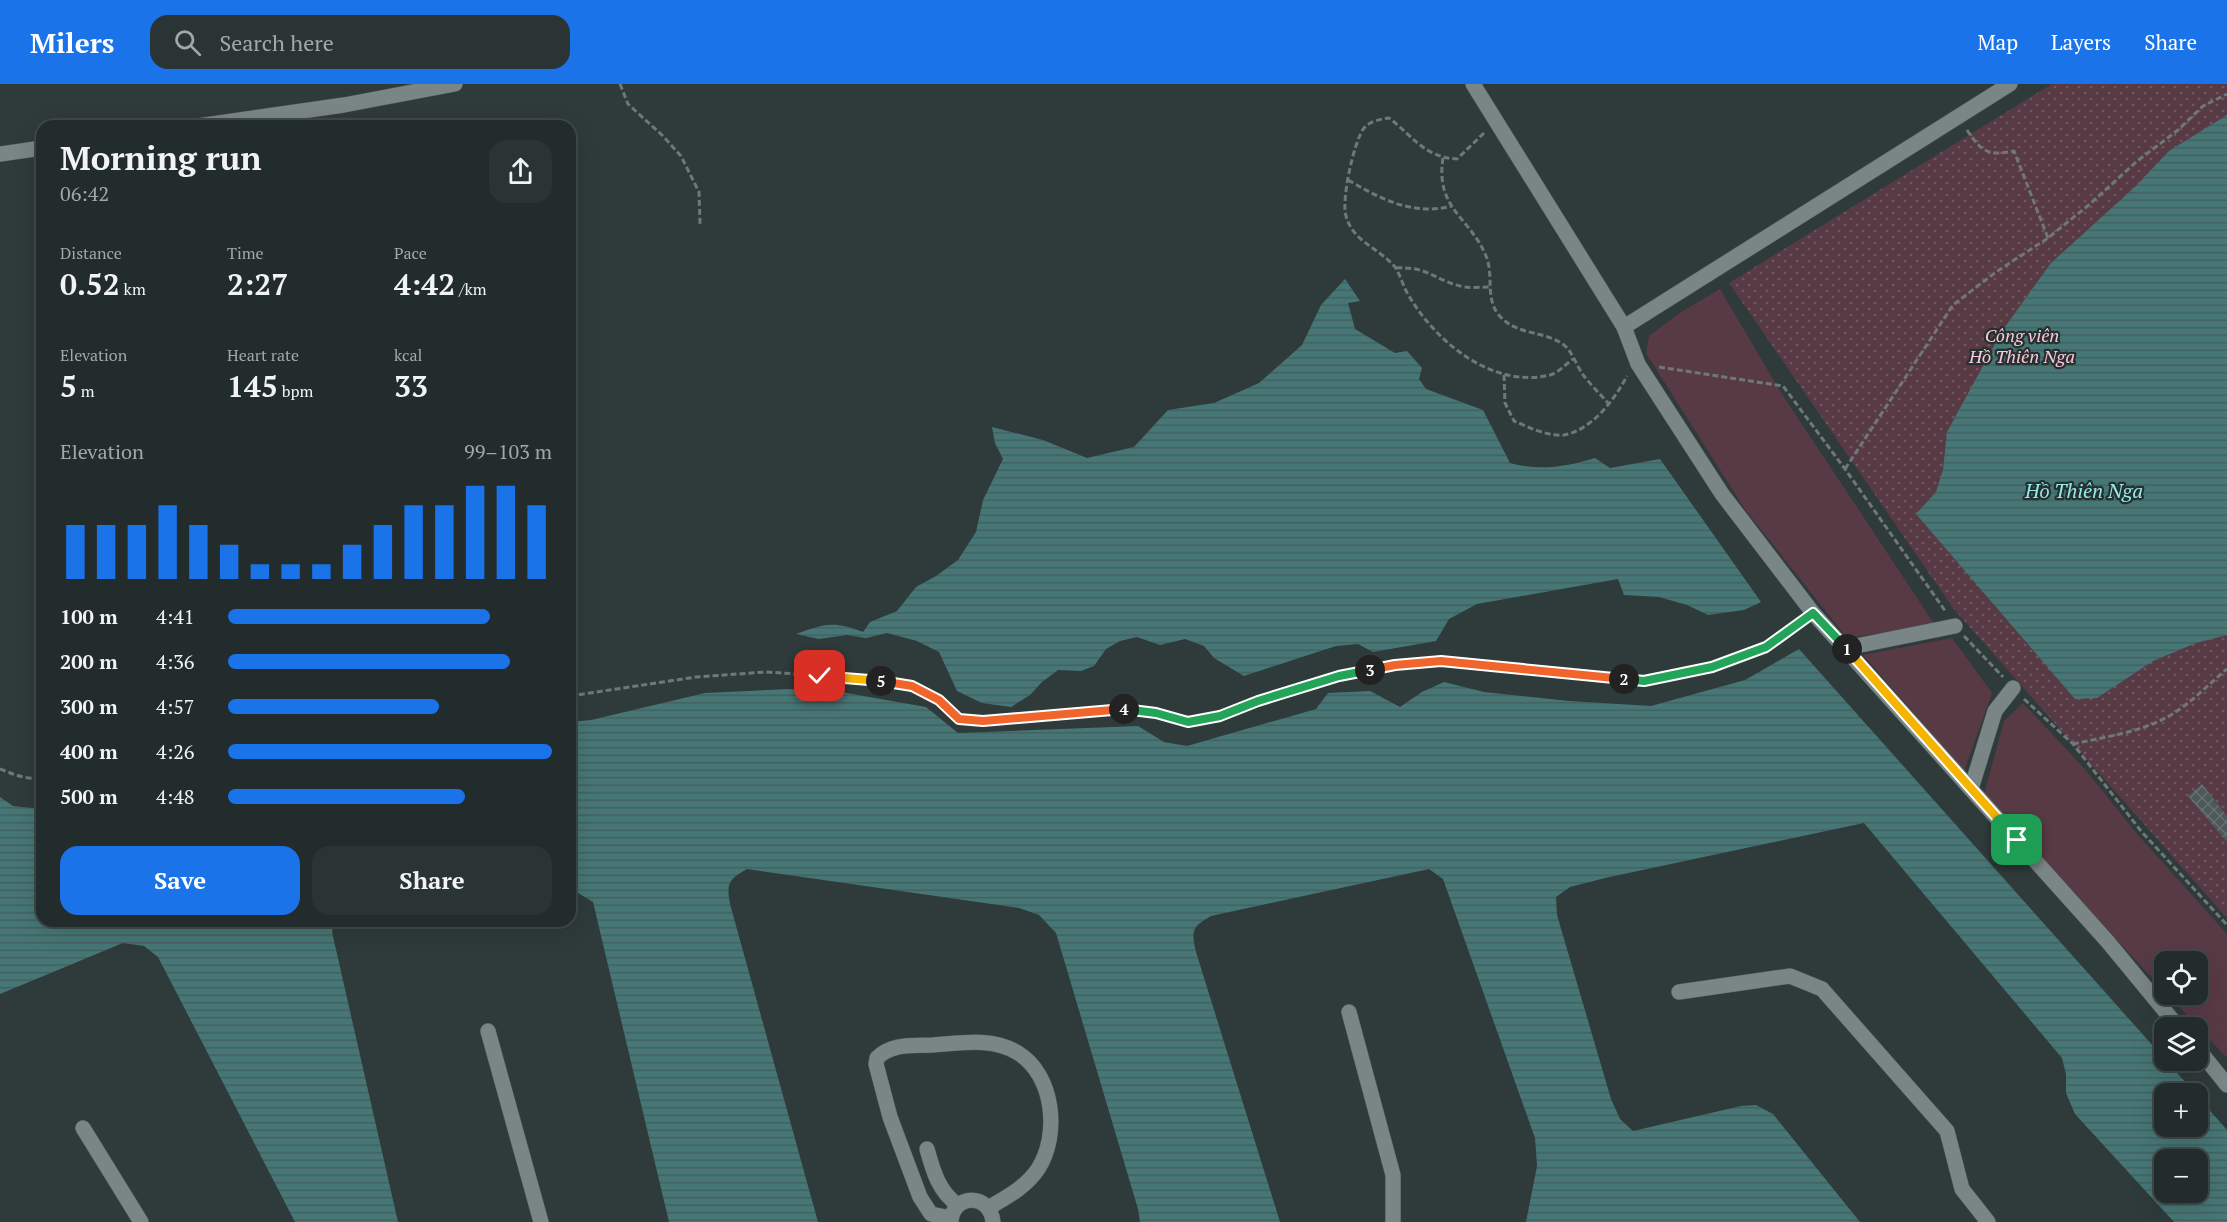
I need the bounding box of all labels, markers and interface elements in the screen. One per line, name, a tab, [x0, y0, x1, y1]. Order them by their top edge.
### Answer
search box	[150, 15, 570, 69]
text: Milers	[30, 24, 114, 61]
icon: search	[171, 26, 204, 59]
text: Search here	[219, 28, 334, 57]
text: Map	[1977, 28, 2018, 56]
text: Layers	[2051, 28, 2111, 56]
text: Share	[2144, 28, 2197, 56]
text: Morning run	[60, 136, 262, 179]
button: share	[489, 140, 552, 203]
text: 06:42	[60, 180, 109, 207]
text: Distance	[60, 242, 122, 264]
text: Time	[227, 242, 264, 264]
text: Pace	[394, 242, 427, 264]
text: 0.52	[60, 264, 120, 304]
text: 2:27	[227, 264, 288, 304]
text: 4:42	[394, 264, 455, 304]
text: km	[120, 278, 146, 300]
text: /km	[455, 278, 487, 300]
park label: Công viên Hồ Thiên Nga	[1968, 323, 2075, 368]
text: Elevation	[60, 344, 127, 366]
text: Heart rate	[227, 344, 299, 366]
text: kcal	[394, 344, 422, 366]
text: 5	[60, 366, 77, 406]
text: 145	[227, 366, 278, 406]
text: 33	[394, 366, 428, 406]
text: m	[77, 380, 95, 402]
text: bpm	[278, 380, 313, 402]
text: Elevation	[60, 438, 144, 465]
text: 99–103 m	[464, 438, 552, 465]
water label: Hồ Thiên Nga	[2024, 477, 2143, 504]
text: 100 m	[60, 603, 118, 630]
text: 4:41	[156, 603, 195, 630]
pin: 1	[1832, 634, 1862, 664]
text: 1	[1842, 638, 1852, 660]
text: 200 m	[60, 648, 118, 675]
text: 4:36	[156, 648, 195, 675]
pin	[794, 650, 845, 701]
pin: 3	[1355, 655, 1385, 685]
icon: check	[803, 659, 836, 692]
text: 3	[1365, 659, 1375, 681]
pin: 2	[1609, 664, 1639, 694]
pin: 5	[866, 666, 896, 696]
text: 2	[1619, 668, 1629, 690]
text: 5	[876, 670, 886, 692]
text: 300 m	[60, 693, 118, 720]
text: 4:57	[156, 693, 195, 720]
pin: 4	[1109, 694, 1139, 724]
text: 4	[1119, 698, 1129, 720]
text: 400 m	[60, 738, 118, 765]
text: 4:26	[156, 738, 195, 765]
text: 500 m	[60, 783, 118, 810]
text: 4:48	[156, 783, 195, 810]
pin	[1991, 814, 2042, 865]
icon: arrive	[2000, 823, 2033, 856]
button: Save	[60, 846, 300, 915]
button: Share	[312, 846, 552, 915]
map controls	[2154, 951, 2208, 1203]
button: locate	[2154, 951, 2208, 1005]
button: layers	[2154, 1017, 2208, 1071]
button: +	[2154, 1083, 2208, 1137]
button: −	[2154, 1149, 2208, 1203]

